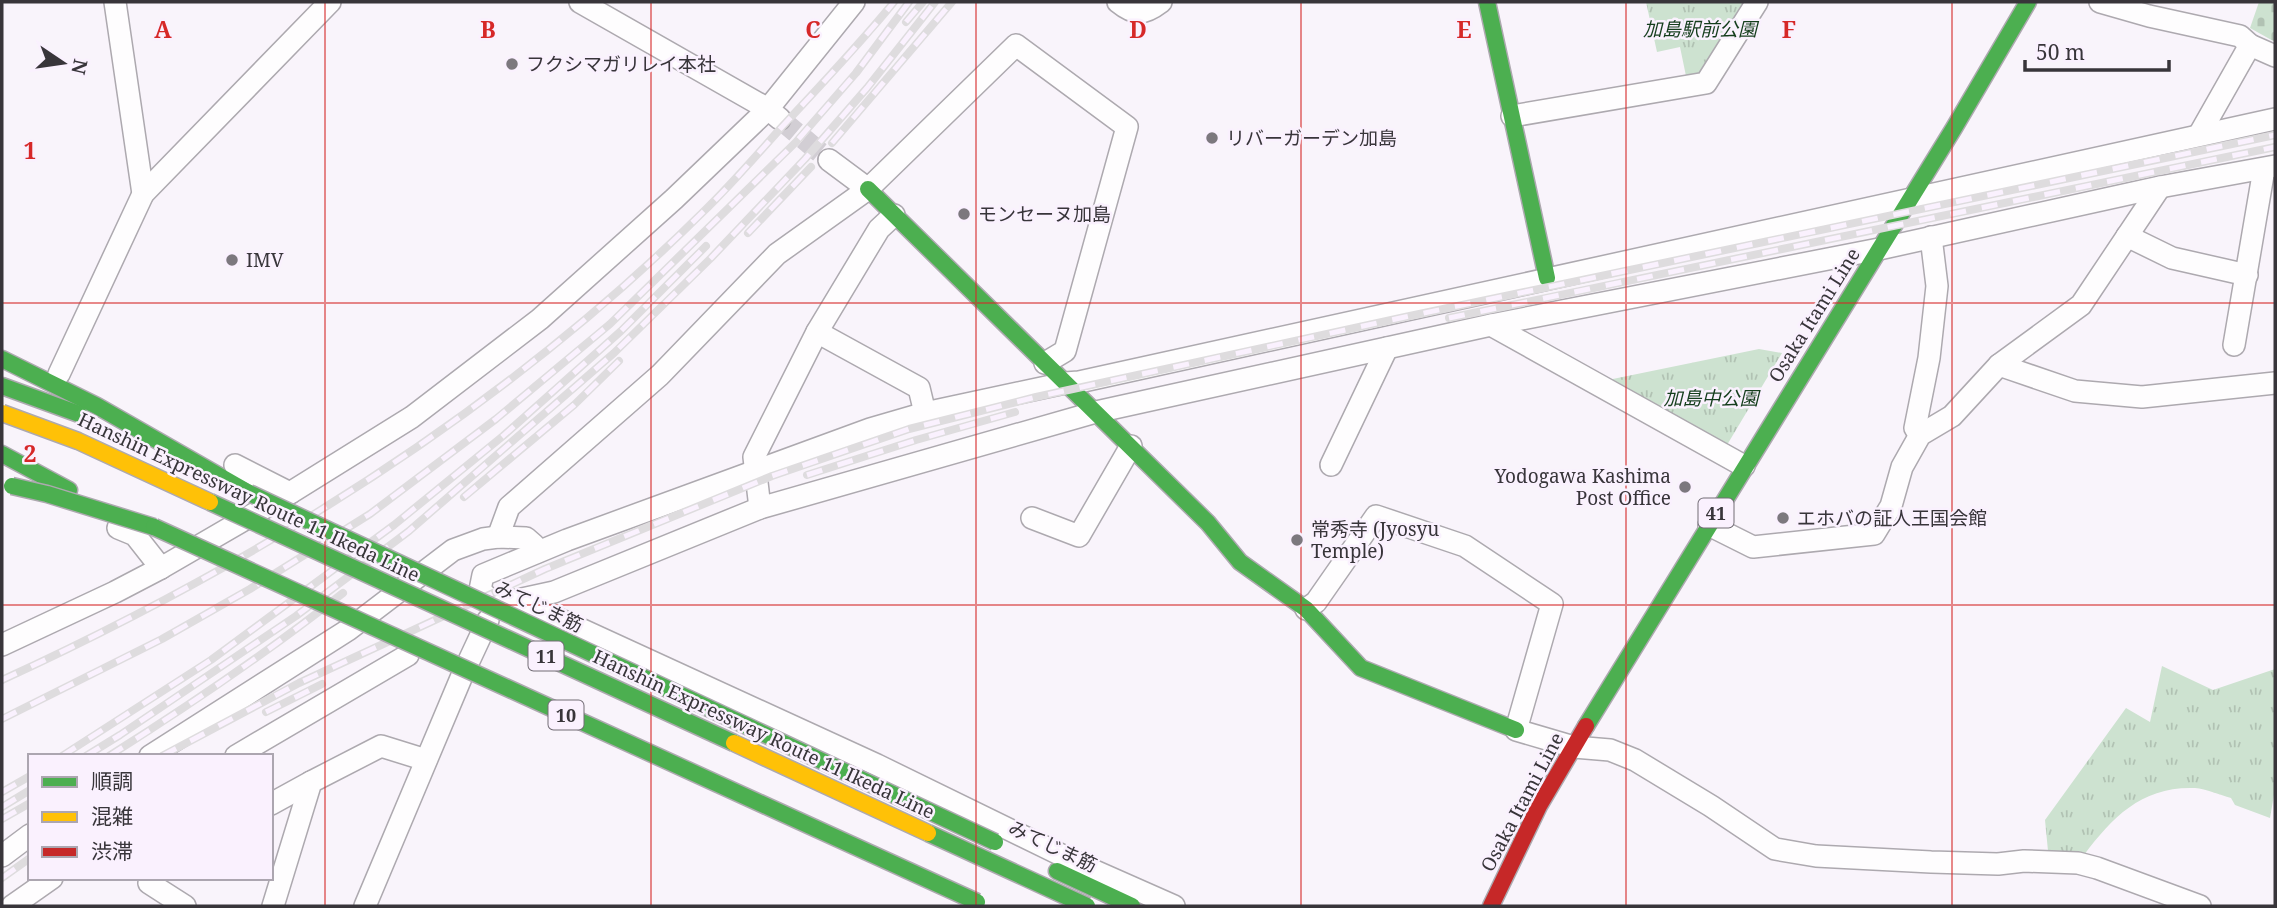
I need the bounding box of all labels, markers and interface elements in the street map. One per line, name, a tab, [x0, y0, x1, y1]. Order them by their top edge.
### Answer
text: A	[154, 13, 172, 45]
text: B	[480, 13, 496, 45]
text: C	[805, 13, 821, 45]
text: D	[1129, 13, 1147, 45]
text: E	[1456, 13, 1472, 45]
text: F	[1782, 13, 1796, 45]
park label: 加島駅前公園	[1643, 16, 1760, 42]
north arrow	[28, 28, 98, 98]
scale bar	[2025, 28, 2168, 72]
text: 50 m	[2036, 38, 2085, 66]
place label: フクシマガリレイ本社	[526, 51, 716, 77]
marker: フクシマガリレイ本社	[504, 56, 520, 72]
text: N	[65, 57, 94, 77]
place label: リバーガーデン加島	[1226, 125, 1397, 151]
marker: リバーガーデン加島	[1204, 130, 1220, 146]
text: 1	[24, 134, 37, 166]
place label: モンセーヌ加島	[978, 201, 1111, 227]
marker: モンセーヌ加島	[956, 206, 972, 222]
street label: Osaka Itami Line	[1762, 243, 1866, 387]
place label: IMV	[246, 247, 284, 273]
marker: IMV	[224, 252, 240, 268]
park label: 加島中公園	[1663, 385, 1761, 411]
street label: Hanshin Expressway Route 11 Ikeda Line	[74, 406, 424, 588]
text: 2	[24, 437, 37, 469]
place label: Yodogawa Kashima Post Office	[1494, 463, 1671, 511]
marker: Yodogawa Kashima Post Office	[1677, 479, 1693, 495]
road number: 41	[1698, 499, 1734, 528]
place label: エホバの証人王国会館	[1797, 505, 1987, 531]
marker: エホバの証人王国会館	[1775, 510, 1791, 526]
place label: 常秀寺 (Jyosyu Temple)	[1311, 516, 1439, 564]
marker: 常秀寺 (Jyosyu Temple)	[1289, 532, 1305, 548]
street label: みてじま筋	[490, 574, 588, 638]
road number: 11	[528, 642, 564, 670]
street label: Hanshin Expressway Route 11 Ikeda Line	[589, 643, 939, 825]
road number: 10	[548, 700, 584, 730]
street label: Osaka Itami Line	[1474, 728, 1570, 876]
legend	[28, 754, 273, 880]
text: 順調	[91, 767, 133, 795]
text: 混雑	[91, 802, 133, 830]
street label: みてじま筋	[1004, 814, 1102, 878]
text: 渋滞	[91, 837, 133, 865]

